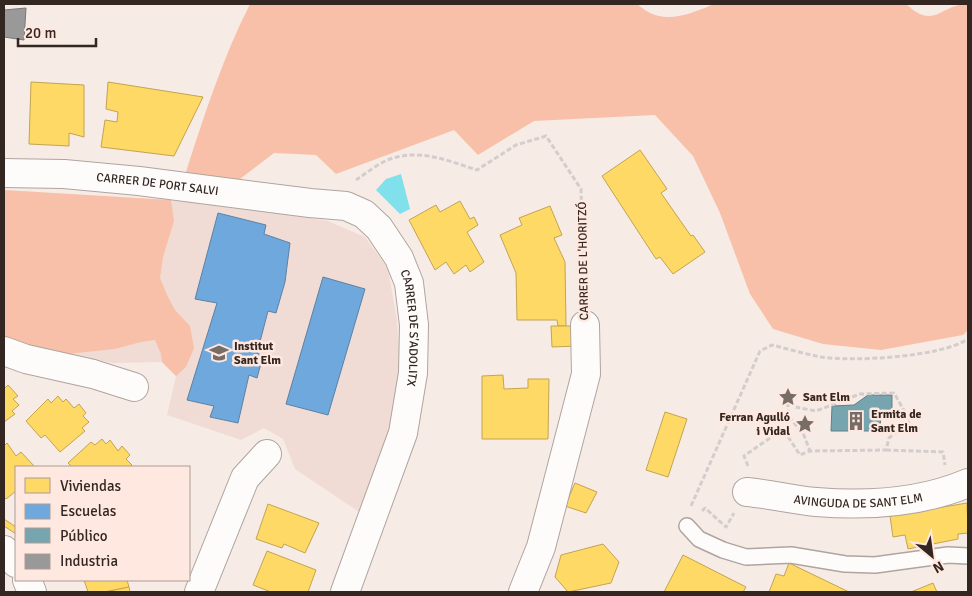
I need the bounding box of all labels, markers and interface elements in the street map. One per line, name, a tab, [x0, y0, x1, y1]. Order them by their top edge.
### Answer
scale bar	[18, 15, 95, 47]
text: 20 m	[25, 24, 56, 42]
street label: CARRER DE PORT SALVI	[96, 170, 219, 199]
street label: CARRER DE L'HORITZÓ	[575, 202, 592, 320]
street label: CARRER DE S'ADOLITX	[396, 267, 421, 387]
place label: Institut Sant Elm	[234, 339, 281, 368]
school or university icon: Institut Sant Elm	[208, 342, 230, 364]
place icon: Sant Elm	[777, 386, 799, 408]
place label: Sant Elm	[803, 390, 850, 405]
place label: Ermita de Sant Elm	[871, 407, 922, 436]
place label: Ferran Agulló i Vidal	[719, 410, 790, 439]
building icon: Ermita de Sant Elm	[845, 410, 867, 432]
place icon: Ferran Agulló i Vidal	[794, 413, 816, 435]
legend	[15, 466, 190, 581]
text: Viviendas	[60, 477, 121, 495]
street label: AVINGUDA DE SANT ELM	[793, 490, 924, 512]
text: Escuelas	[60, 502, 117, 520]
text: Público	[60, 527, 108, 545]
north arrow	[907, 531, 957, 581]
text: Industria	[60, 552, 118, 570]
text: N	[930, 557, 946, 577]

